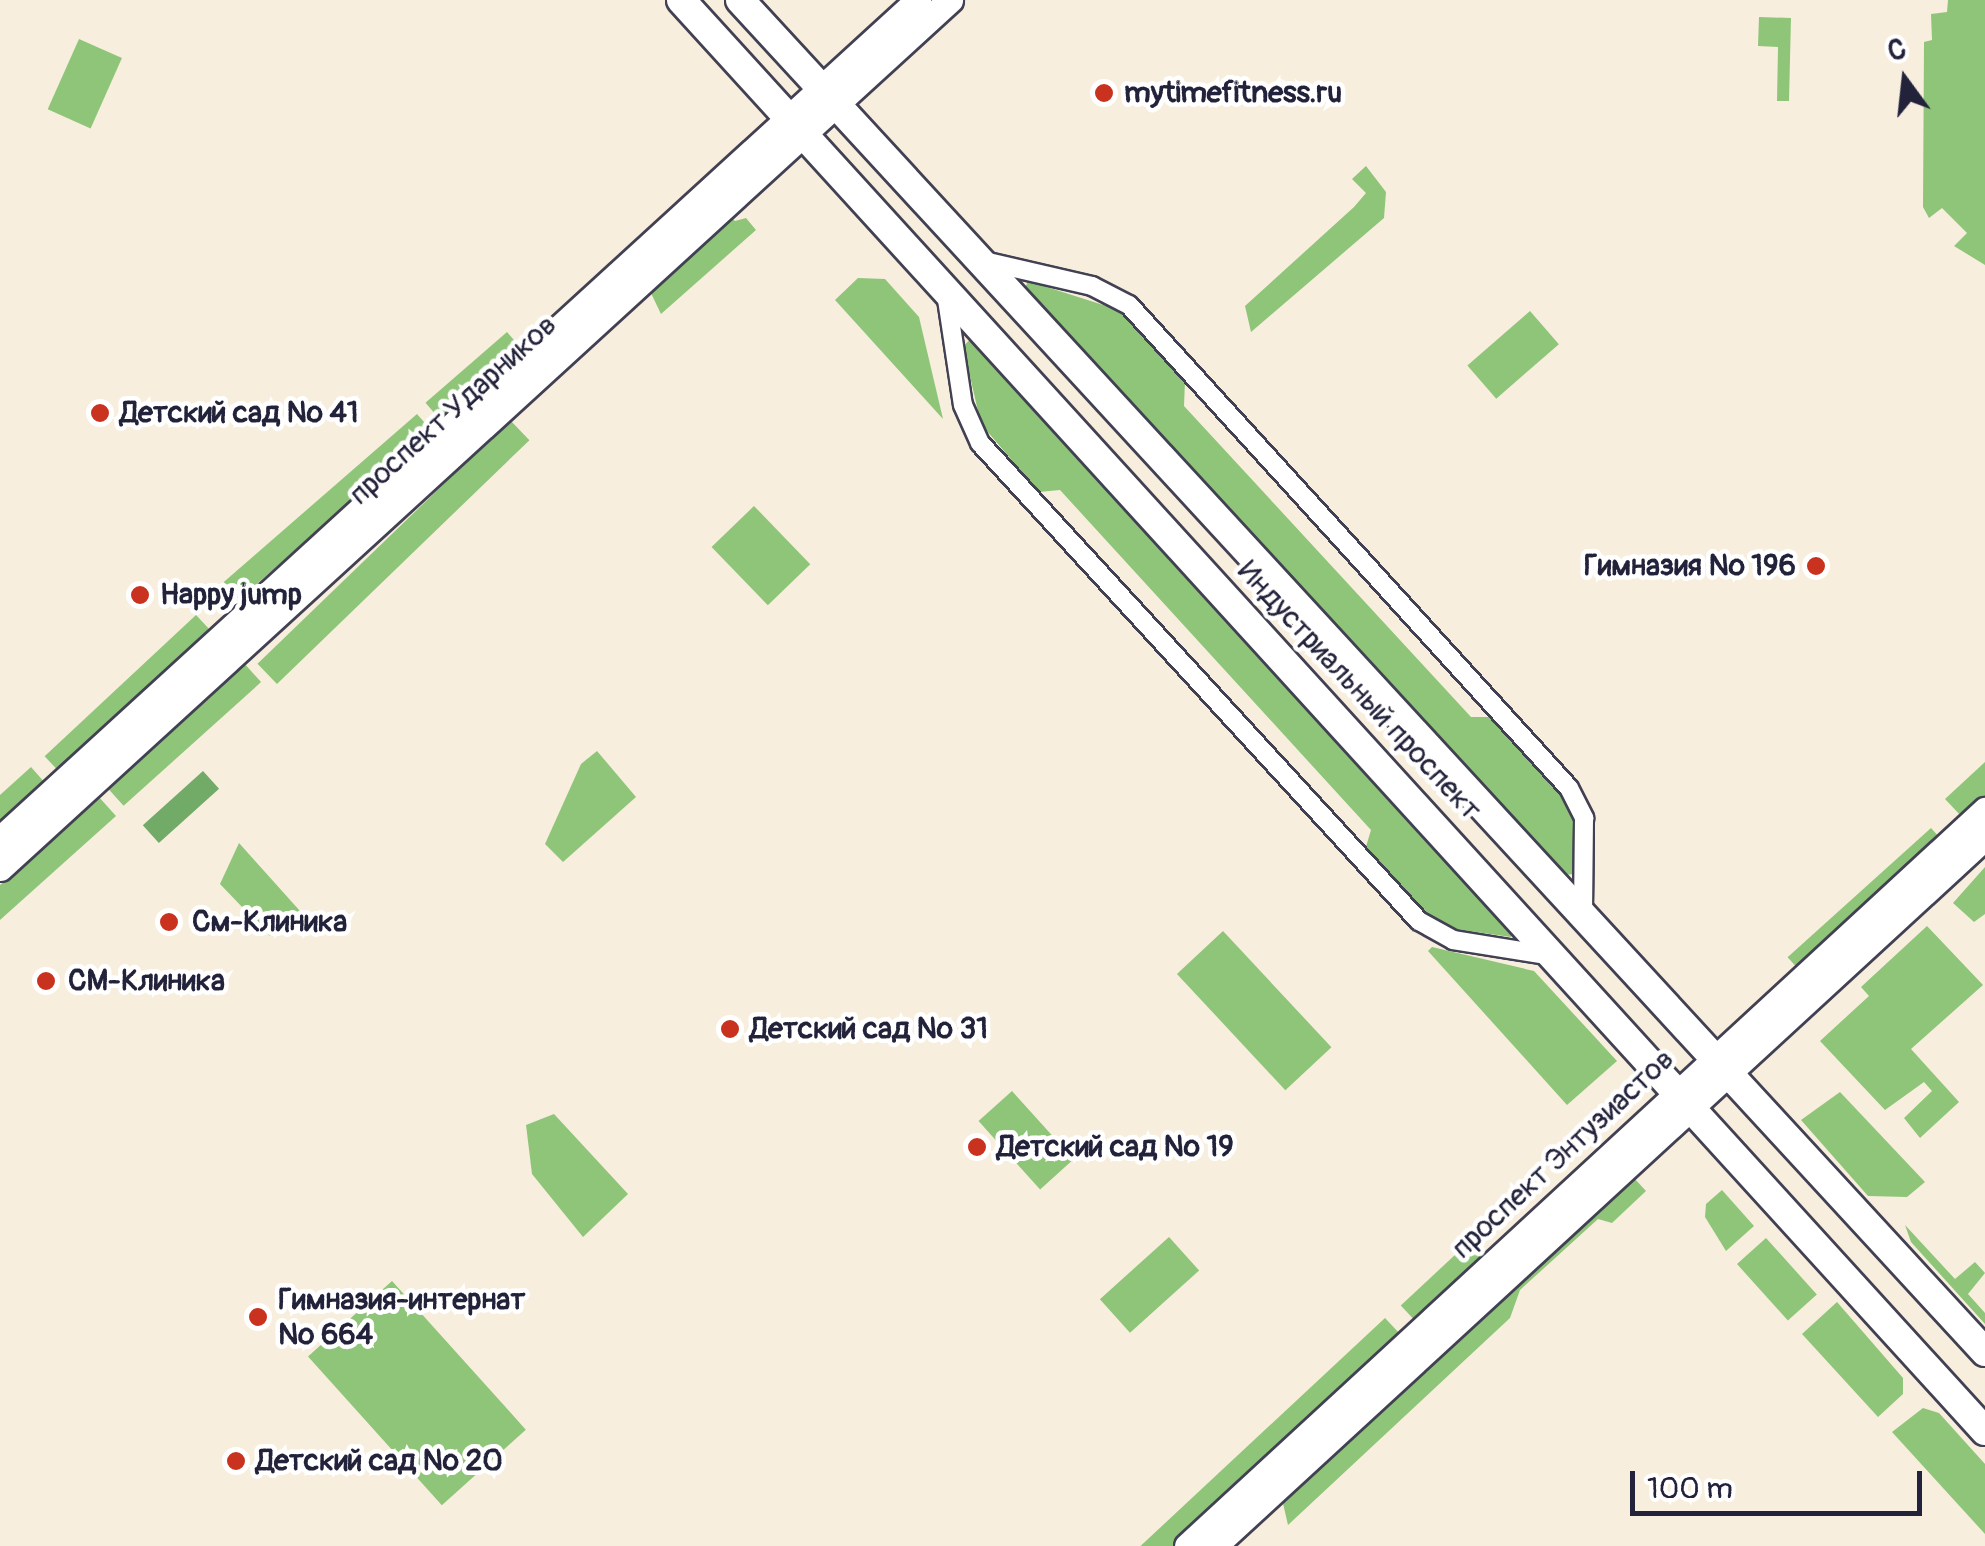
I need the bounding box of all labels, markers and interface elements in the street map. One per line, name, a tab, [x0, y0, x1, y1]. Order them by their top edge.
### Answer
north arrow	[1855, 30, 1955, 130]
text: С	[1884, 31, 1910, 70]
place label: mytimefitness.ru	[1124, 75, 1342, 111]
marker: mytimefitness.ru	[1093, 82, 1115, 104]
street label: проспект Ударников	[342, 307, 564, 513]
place label: Детский сад № 41	[120, 395, 359, 431]
marker: Детский сад № 41	[89, 402, 111, 424]
place label: Гимназия № 196	[1584, 548, 1796, 584]
street label: Индустриальный проспект	[1230, 554, 1488, 828]
marker: Гимназия № 196	[1805, 555, 1827, 577]
place label: Happy jump	[160, 577, 302, 613]
marker: Happy jump	[129, 584, 151, 606]
place label: См-Клиника	[192, 904, 347, 940]
marker: См-Клиника	[156, 909, 182, 935]
place label: СМ-Клиника	[68, 963, 225, 999]
marker: СМ-Клиника	[33, 968, 59, 994]
place label: Детский сад № 31	[750, 1011, 988, 1047]
marker: Детский сад № 31	[719, 1018, 741, 1040]
street label: проспект Энтузиастов	[1444, 1042, 1682, 1266]
place label: Детский сад № 19	[997, 1129, 1234, 1165]
marker: Детский сад № 19	[966, 1136, 988, 1158]
place label: Гимназия-интернат № 664	[278, 1282, 525, 1352]
marker: Гимназия-интернат № 664	[247, 1306, 269, 1328]
place label: Детский сад № 20	[256, 1443, 503, 1479]
marker: Детский сад № 20	[225, 1450, 247, 1472]
scale bar	[1635, 1451, 1928, 1513]
text: 100 m	[1647, 1470, 1733, 1507]

